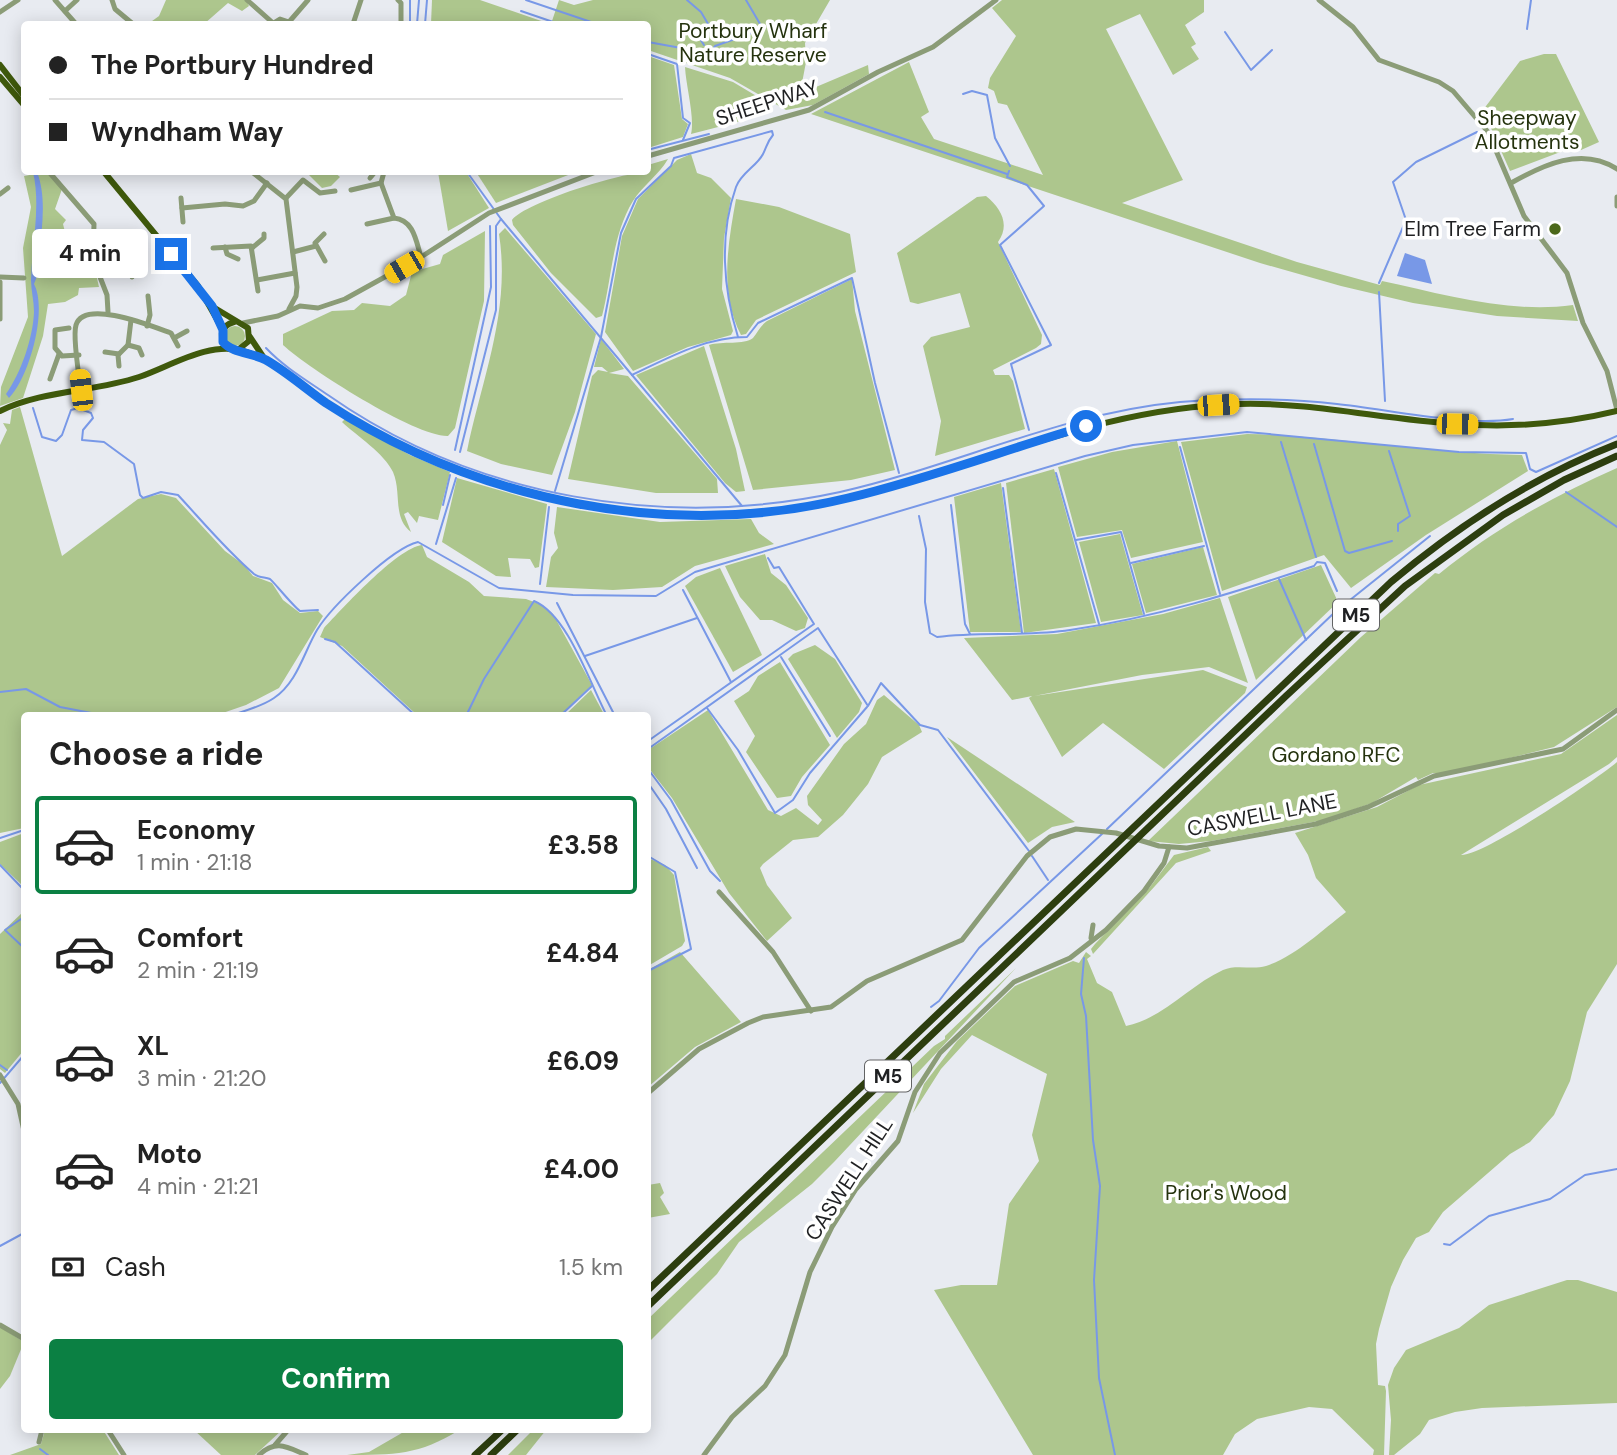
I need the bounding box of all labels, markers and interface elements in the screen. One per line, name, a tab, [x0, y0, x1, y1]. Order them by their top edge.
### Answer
park label: Portbury Wharf Nature Reserve	[679, 17, 827, 69]
text: The Portbury Hundred	[91, 48, 374, 82]
street label: SHEEPWAY	[712, 73, 822, 133]
park label: Sheepway Allotments	[1474, 104, 1580, 156]
text: Wyndham Way	[91, 115, 284, 149]
place label: Elm Tree Farm	[1404, 215, 1541, 243]
marker: Elm Tree Farm	[1547, 221, 1563, 237]
callout: 4 min	[31, 230, 146, 278]
text: 4 min	[59, 238, 121, 268]
route end	[155, 238, 187, 270]
car	[381, 247, 428, 287]
car	[69, 368, 94, 412]
car	[1197, 393, 1240, 417]
route start	[1070, 410, 1102, 442]
car	[1436, 413, 1479, 435]
road number: M5	[1333, 600, 1379, 630]
text: Choose a ride	[49, 733, 264, 775]
park label: Gordano RFC	[1271, 741, 1401, 769]
street label: CASWELL LANE	[1185, 787, 1339, 843]
text: Economy	[137, 813, 255, 847]
icon: car	[53, 814, 116, 877]
text: £3.58	[548, 828, 619, 862]
text: 1 min · 21:18	[137, 847, 253, 877]
text: Comfort	[137, 921, 243, 955]
icon: car	[53, 922, 116, 985]
text: £4.84	[546, 936, 619, 970]
text: 2 min · 21:19	[137, 955, 259, 985]
text: XL	[137, 1029, 169, 1063]
icon: car	[53, 1030, 116, 1093]
text: £6.09	[547, 1044, 619, 1078]
road number: M5	[865, 1060, 911, 1092]
text: 3 min · 21:20	[137, 1063, 267, 1093]
street label: CASWELL HILL	[799, 1112, 899, 1246]
text: Moto	[137, 1137, 202, 1171]
icon: car	[53, 1138, 116, 1201]
text: £4.00	[544, 1152, 619, 1186]
text: 4 min · 21:21	[137, 1171, 259, 1201]
park label: Prior's Wood	[1165, 1179, 1287, 1207]
icon: cash	[49, 1248, 87, 1286]
text: Cash	[105, 1250, 166, 1284]
text: 1.5 km	[559, 1252, 623, 1282]
button: Confirm	[49, 1339, 623, 1419]

